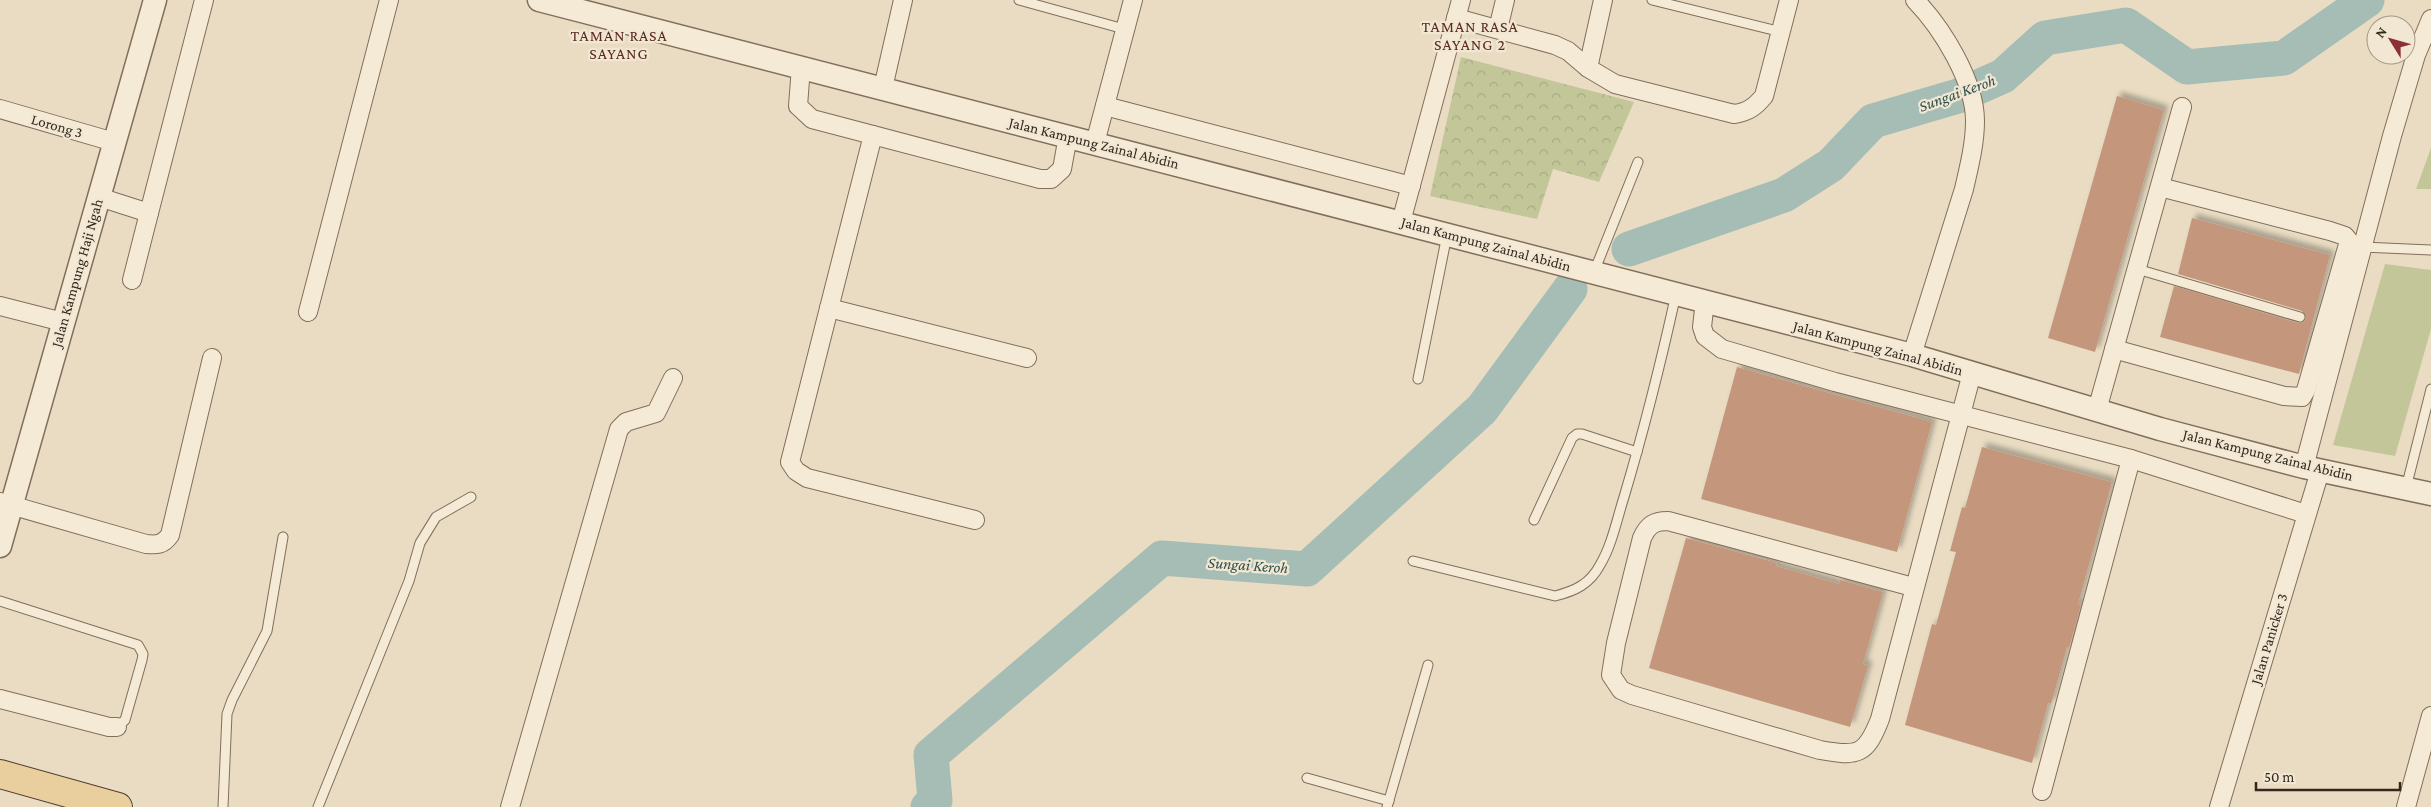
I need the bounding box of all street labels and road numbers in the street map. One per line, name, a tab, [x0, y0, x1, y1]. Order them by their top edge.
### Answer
street label: Lorong 3	[29, 111, 84, 142]
street label: Jalan Kampung Zainal Abidin	[1005, 114, 1181, 173]
street label: Jalan Kampung Haji Ngah	[48, 197, 107, 351]
street label: Jalan Kampung Zainal Abidin	[1397, 213, 1573, 275]
street label: Jalan Kampung Zainal Abidin	[1789, 317, 1965, 379]
street label: Jalan Kampung Zainal Abidin	[2179, 426, 2355, 485]
street label: Jalan Panicker 3	[2247, 591, 2291, 689]

